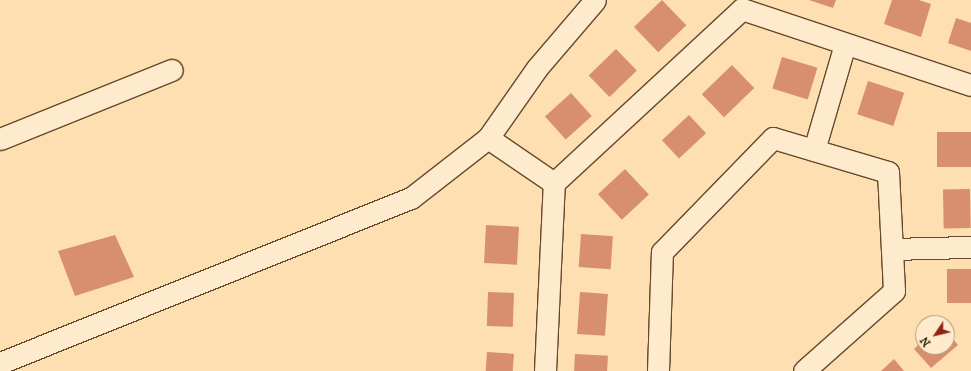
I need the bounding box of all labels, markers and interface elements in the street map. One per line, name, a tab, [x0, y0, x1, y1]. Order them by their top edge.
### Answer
north arrow	[915, 315, 955, 355]
text: N	[918, 334, 934, 349]

